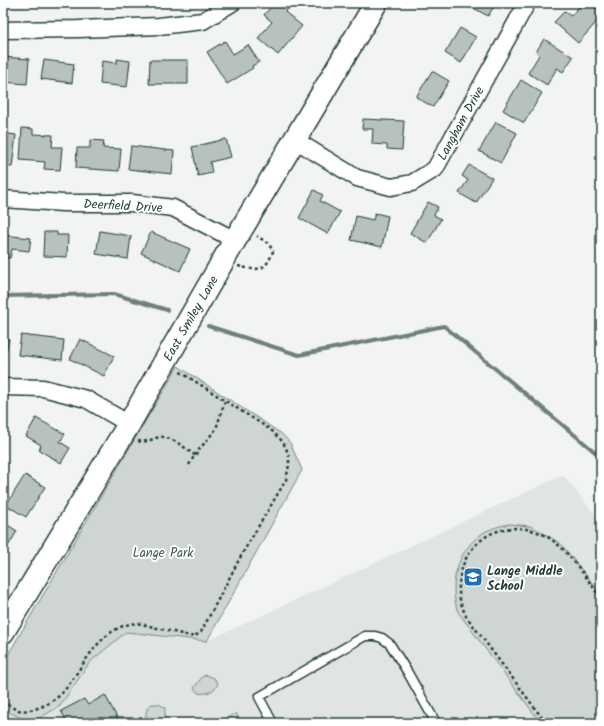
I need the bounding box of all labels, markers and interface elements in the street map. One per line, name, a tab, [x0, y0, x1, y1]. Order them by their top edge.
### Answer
street label: Langham Drive	[432, 83, 490, 165]
street label: Deerfield Drive	[83, 194, 163, 219]
street label: East Smiley Lane	[158, 272, 225, 366]
park label: Lange Park	[133, 543, 194, 564]
place label: Lange Middle School	[487, 561, 563, 597]
school or university icon: Lange Middle School	[462, 566, 484, 588]

